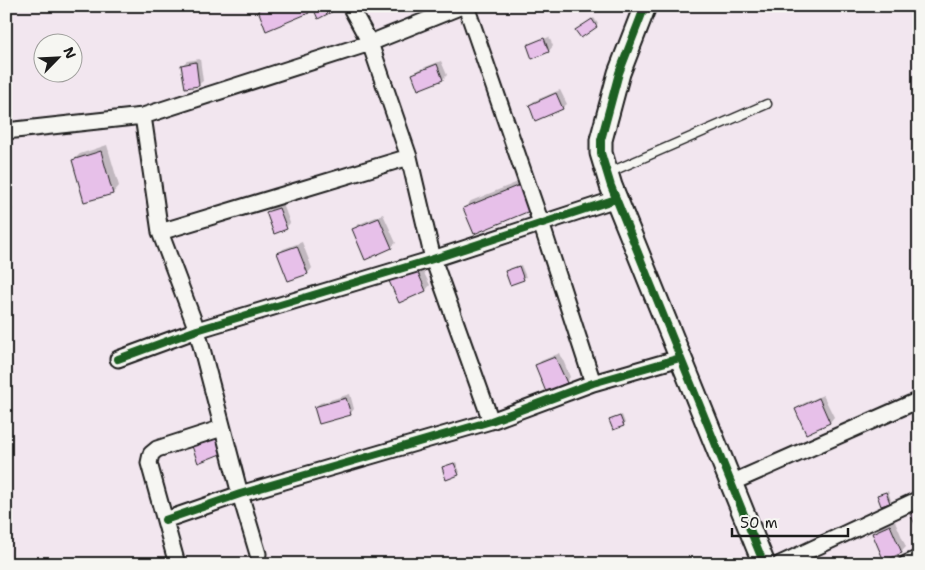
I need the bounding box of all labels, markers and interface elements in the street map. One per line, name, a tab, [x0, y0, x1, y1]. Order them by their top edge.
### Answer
north arrow	[32, 32, 82, 82]
text: N	[59, 44, 80, 61]
scale bar	[732, 505, 849, 537]
text: 50 m	[740, 513, 778, 533]

